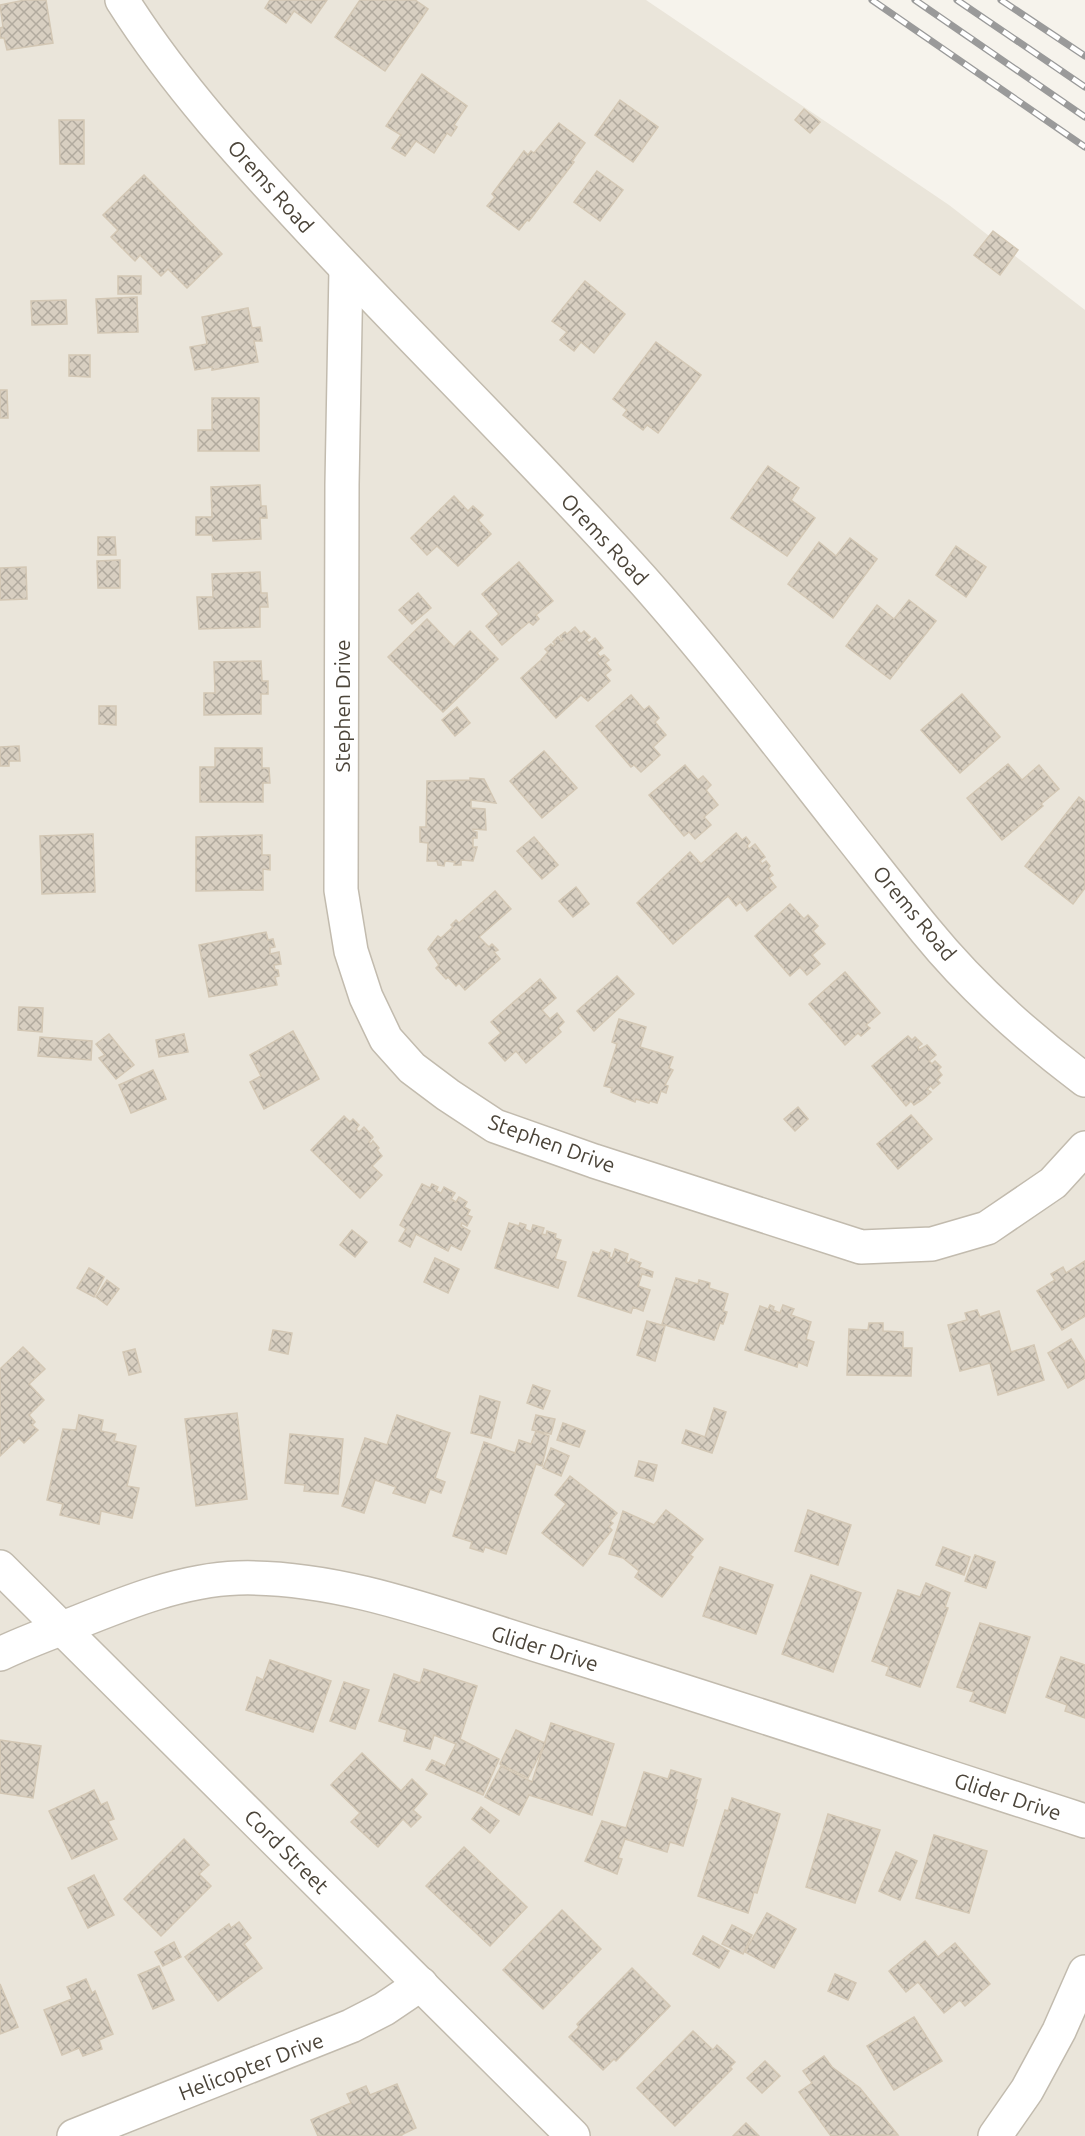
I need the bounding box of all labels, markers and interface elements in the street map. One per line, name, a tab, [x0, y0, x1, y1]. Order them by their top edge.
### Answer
street label: Orems Road	[223, 135, 319, 237]
street label: Orems Road	[557, 488, 653, 590]
street label: Stephen Drive	[330, 639, 354, 773]
street label: Orems Road	[868, 861, 962, 965]
street label: Stephen Drive	[485, 1109, 619, 1177]
street label: Glider Drive	[488, 1620, 602, 1676]
street label: Glider Drive	[952, 1767, 1064, 1825]
street label: Cord Street	[240, 1804, 334, 1898]
street label: Helicopter Drive	[175, 2027, 327, 2105]

